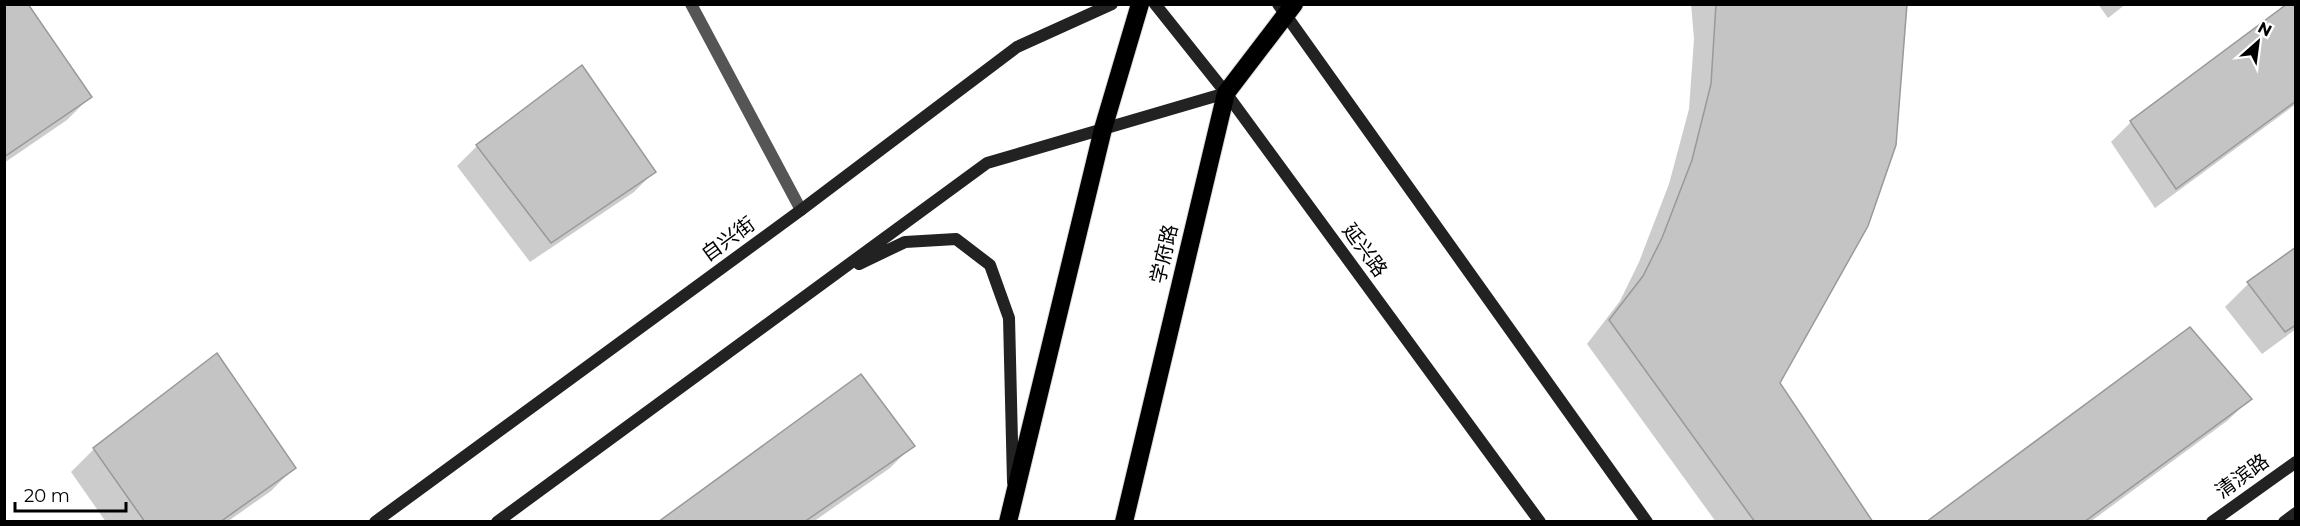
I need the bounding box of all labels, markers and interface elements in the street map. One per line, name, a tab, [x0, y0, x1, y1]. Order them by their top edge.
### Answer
north arrow	[2228, 12, 2288, 72]
text: N	[2255, 18, 2275, 41]
street label: 自兴街	[697, 212, 759, 266]
street label: 延兴路	[1338, 219, 1392, 281]
street label: 学府路	[1146, 222, 1182, 286]
street label: 清滨路	[2211, 449, 2273, 503]
scale bar	[15, 475, 126, 513]
text: 20 m	[24, 485, 70, 507]

